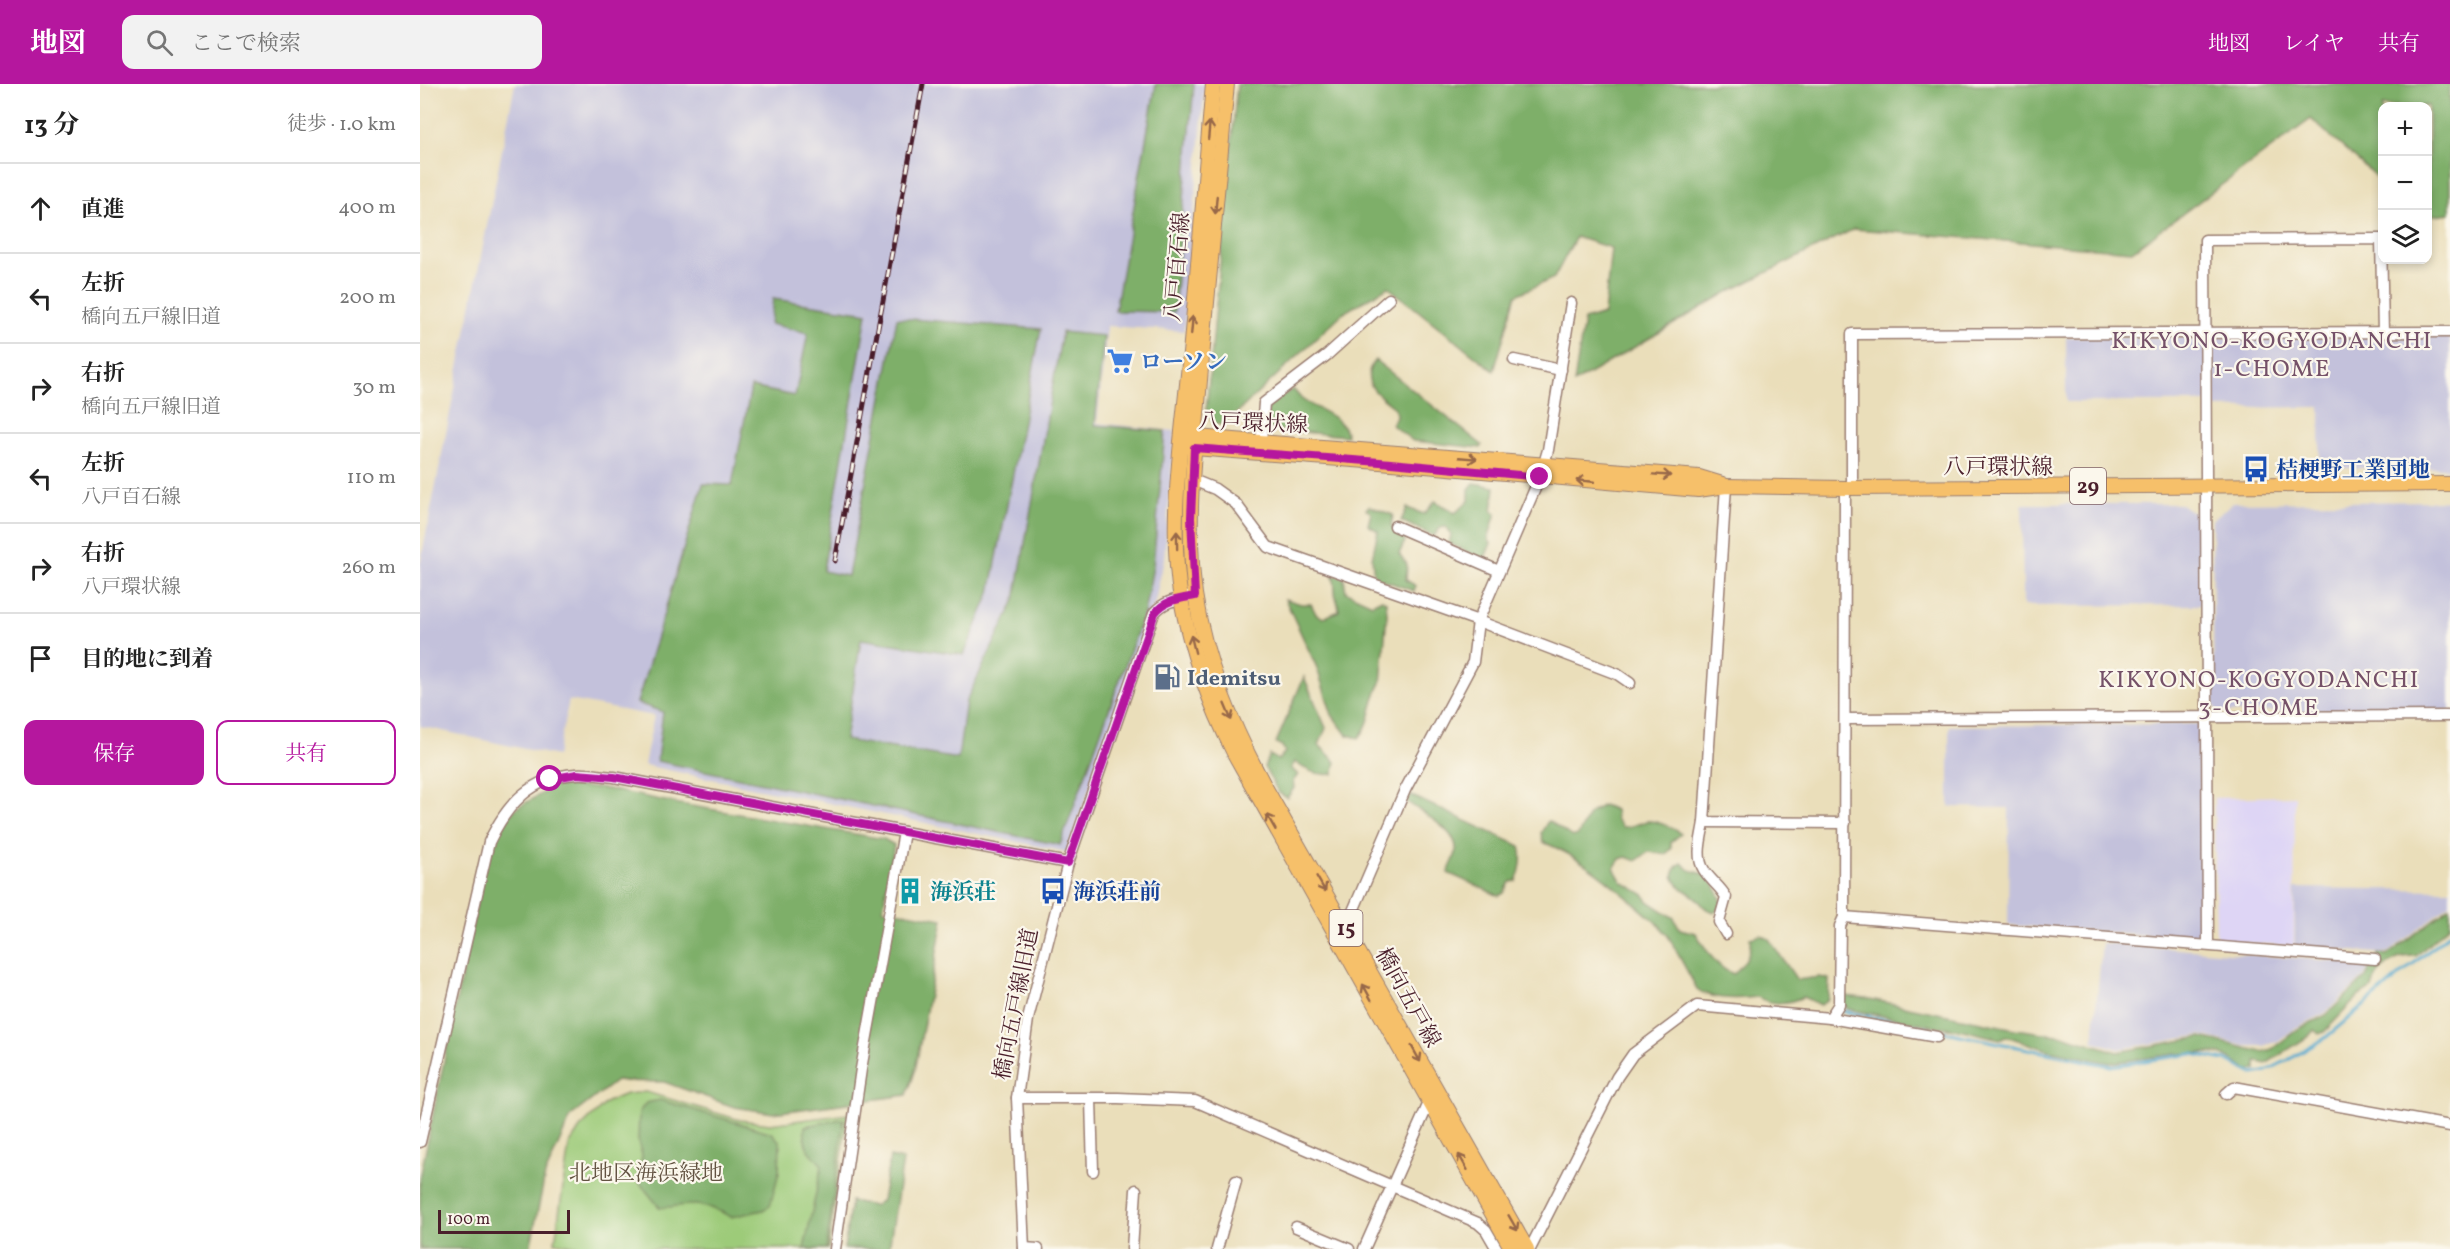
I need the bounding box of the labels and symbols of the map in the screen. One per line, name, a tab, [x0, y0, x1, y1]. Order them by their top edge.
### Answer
one-way arrow	[1204, 121, 1215, 141]
one-way arrow	[1210, 195, 1221, 214]
street label: 八戸百石線	[1158, 211, 1199, 323]
one-way arrow	[1187, 315, 1198, 335]
district label: KIKYONO-KOGYODANCHI 1-CHOME	[2111, 325, 2433, 387]
supermarket icon: ローソン	[1105, 346, 1135, 376]
place label: ローソン	[1140, 348, 1227, 379]
street label: 八戸環状線	[1197, 407, 1308, 442]
one-way arrow	[1457, 453, 1477, 464]
street label: 八戸環状線	[1943, 453, 2053, 484]
bus stop icon: 桔梗野工業団地	[2241, 454, 2271, 484]
place label: 桔梗野工業団地	[2276, 456, 2430, 487]
route end	[1526, 463, 1552, 489]
road number: 29	[2070, 468, 2106, 504]
one-way arrow	[1652, 469, 1672, 480]
one-way arrow	[1575, 475, 1595, 486]
one-way arrow	[1172, 530, 1183, 550]
one-way arrow	[1187, 635, 1198, 654]
fuel station icon: Idemitsu	[1152, 662, 1182, 692]
place label: Idemitsu	[1187, 664, 1281, 695]
district label: KIKYONO-KOGYODANCHI 3-CHOME	[2098, 664, 2420, 726]
one-way arrow	[1223, 703, 1234, 721]
route start	[536, 765, 562, 791]
one-way arrow	[1265, 814, 1277, 831]
one-way arrow	[1315, 875, 1327, 892]
building icon: 海浜荘	[895, 876, 925, 906]
bus stop icon: 海浜荘前	[1038, 876, 1068, 906]
place label: 海浜荘	[930, 878, 996, 909]
place label: 海浜荘前	[1073, 878, 1161, 909]
road number: 15	[1330, 910, 1362, 946]
street label: 橋向五戸線旧道	[988, 926, 1047, 1083]
street label: 橋向五戸線	[1367, 943, 1447, 1054]
one-way arrow	[1361, 983, 1373, 1000]
one-way arrow	[1410, 1045, 1422, 1062]
one-way arrow	[1457, 1153, 1468, 1171]
park label: 北地区海浜緑地	[569, 1159, 723, 1190]
scale bar	[438, 1207, 570, 1234]
one-way arrow	[1507, 1214, 1519, 1231]

